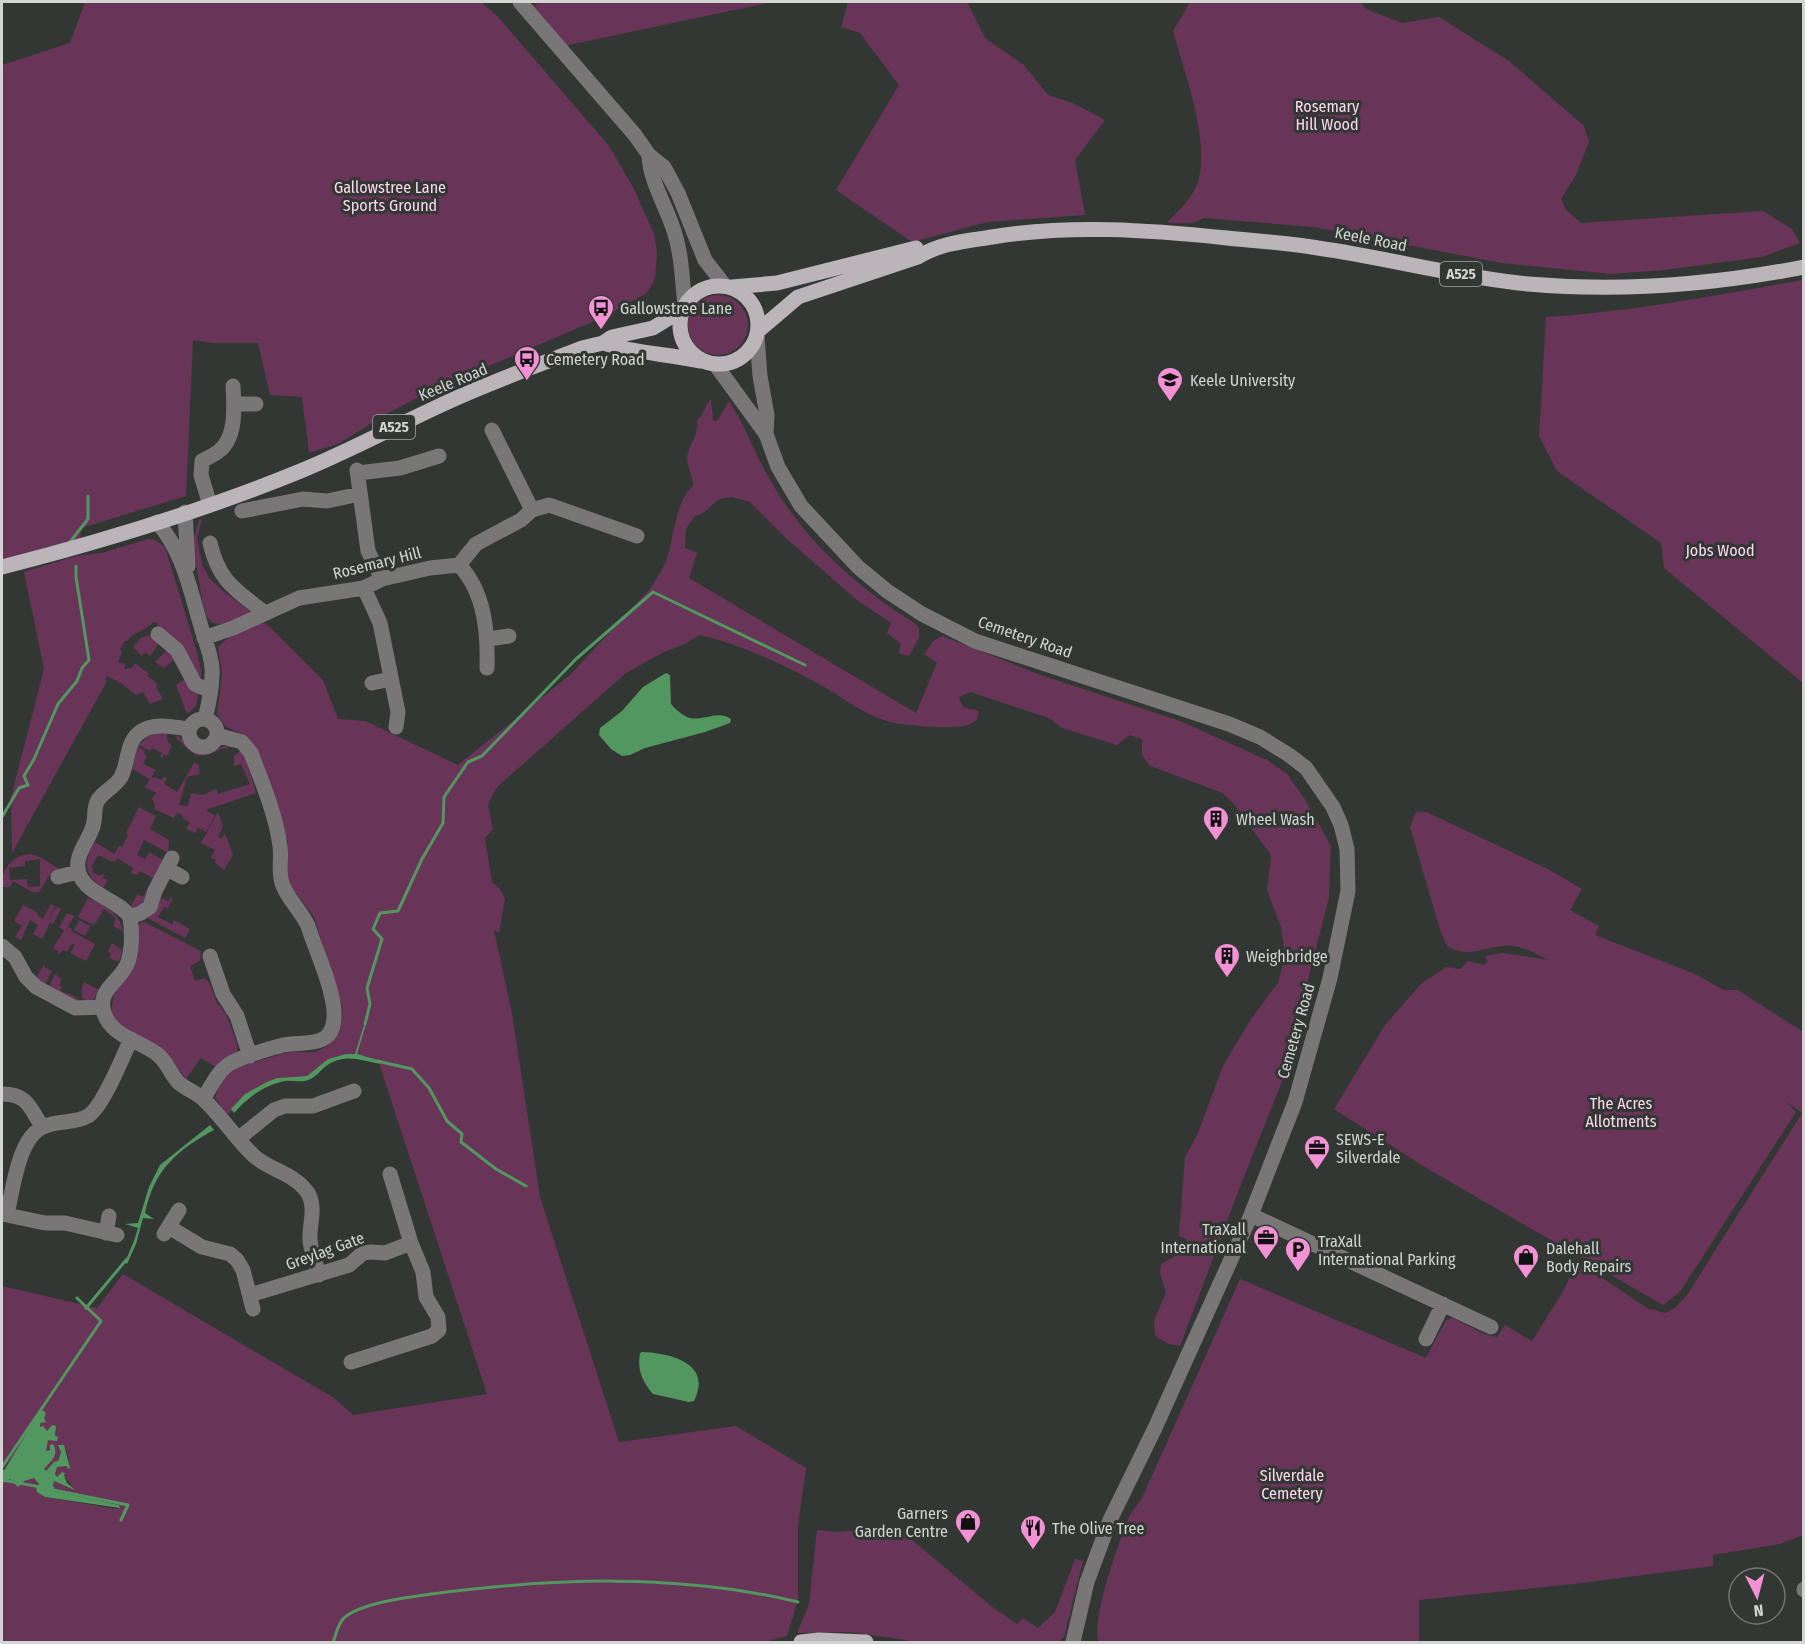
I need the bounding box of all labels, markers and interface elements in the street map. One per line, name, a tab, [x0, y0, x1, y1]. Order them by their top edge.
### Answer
park label: Rosemary Hill Wood	[1295, 97, 1360, 134]
park label: Gallowstree Lane Sports Ground	[334, 178, 446, 215]
street label: Keele Road	[1333, 223, 1409, 255]
road number: A525	[1440, 262, 1482, 286]
bus stop icon: Gallowstree Lane	[586, 293, 616, 331]
place label: Gallowstree Lane	[620, 299, 732, 318]
bus stop icon: Cemetery Road	[512, 344, 542, 382]
place label: Cemetery Road	[546, 350, 644, 369]
street label: Keele Road	[416, 359, 490, 405]
school or university icon: Keele University	[1155, 365, 1185, 403]
place label: Keele University	[1190, 371, 1296, 390]
road number: A525	[373, 415, 415, 439]
park label: Jobs Wood	[1685, 541, 1755, 560]
street label: Rosemary Hill	[331, 543, 423, 583]
street label: Cemetery Road	[975, 612, 1075, 662]
building icon: Wheel Wash	[1201, 804, 1231, 842]
place label: Wheel Wash	[1236, 810, 1315, 829]
building icon: Weighbridge	[1212, 941, 1242, 979]
place label: Weighbridge	[1246, 947, 1328, 966]
street label: Cemetery Road	[1273, 981, 1319, 1081]
park label: The Acres Allotments	[1585, 1094, 1657, 1131]
place label: SEWS-E Silverdale	[1336, 1130, 1401, 1167]
office icon: SEWS-E Silverdale	[1302, 1133, 1332, 1171]
place label: TraXall International	[1161, 1220, 1246, 1257]
office icon: TraXall International	[1251, 1223, 1281, 1261]
street label: Greylag Gate	[283, 1228, 367, 1274]
place label: TraXall International Parking	[1318, 1232, 1456, 1269]
parking icon: TraXall International Parking	[1283, 1235, 1313, 1273]
place label: Dalehall Body Repairs	[1546, 1239, 1632, 1276]
shop icon: Dalehall Body Repairs	[1511, 1242, 1541, 1280]
park label: Silverdale Cemetery	[1260, 1466, 1324, 1503]
place label: Garners Garden Centre	[855, 1504, 948, 1541]
shop icon: Garners Garden Centre	[953, 1507, 983, 1545]
restaurant icon: The Olive Tree	[1018, 1513, 1048, 1551]
place label: The Olive Tree	[1052, 1519, 1144, 1538]
north arrow	[1727, 1566, 1787, 1626]
text: N	[1753, 1600, 1764, 1620]

